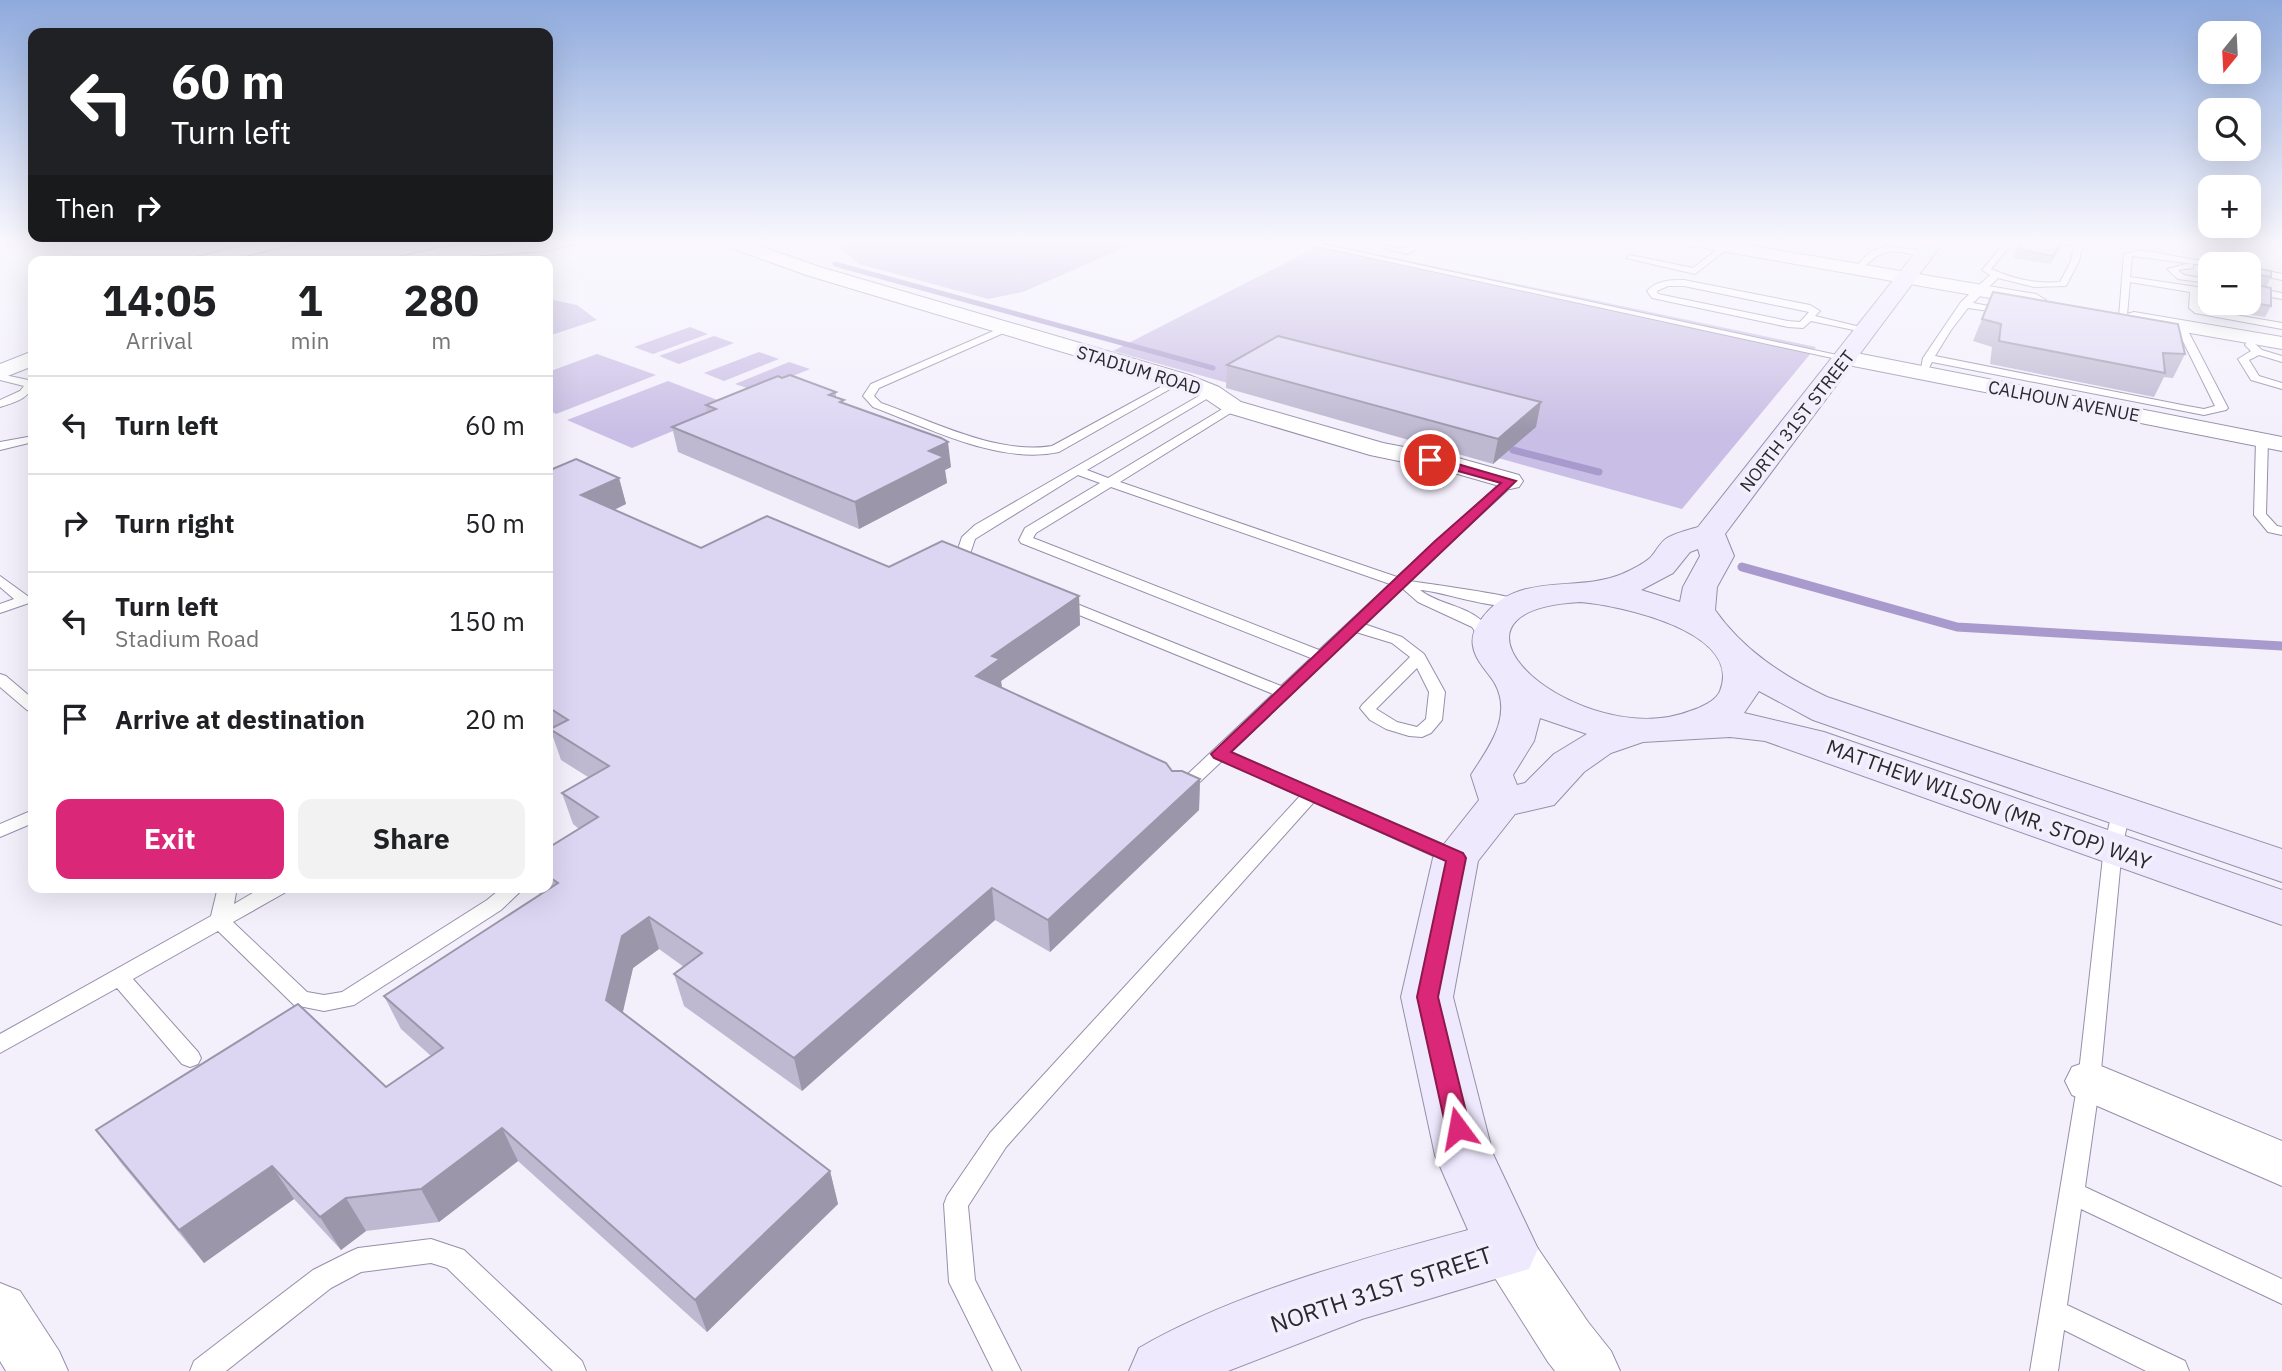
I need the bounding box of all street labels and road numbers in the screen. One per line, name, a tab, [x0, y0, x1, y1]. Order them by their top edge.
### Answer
street label: STADIUM ROAD	[1074, 340, 1204, 400]
street label: NORTH 31ST STREET	[1735, 346, 1859, 496]
street label: CALHOUN AVENUE	[1986, 375, 2142, 427]
street label: MATTHEW WILSON (MR. STOP) WAY	[1823, 732, 2156, 876]
street label: NORTH 31ST STREET	[1266, 1238, 1496, 1340]

